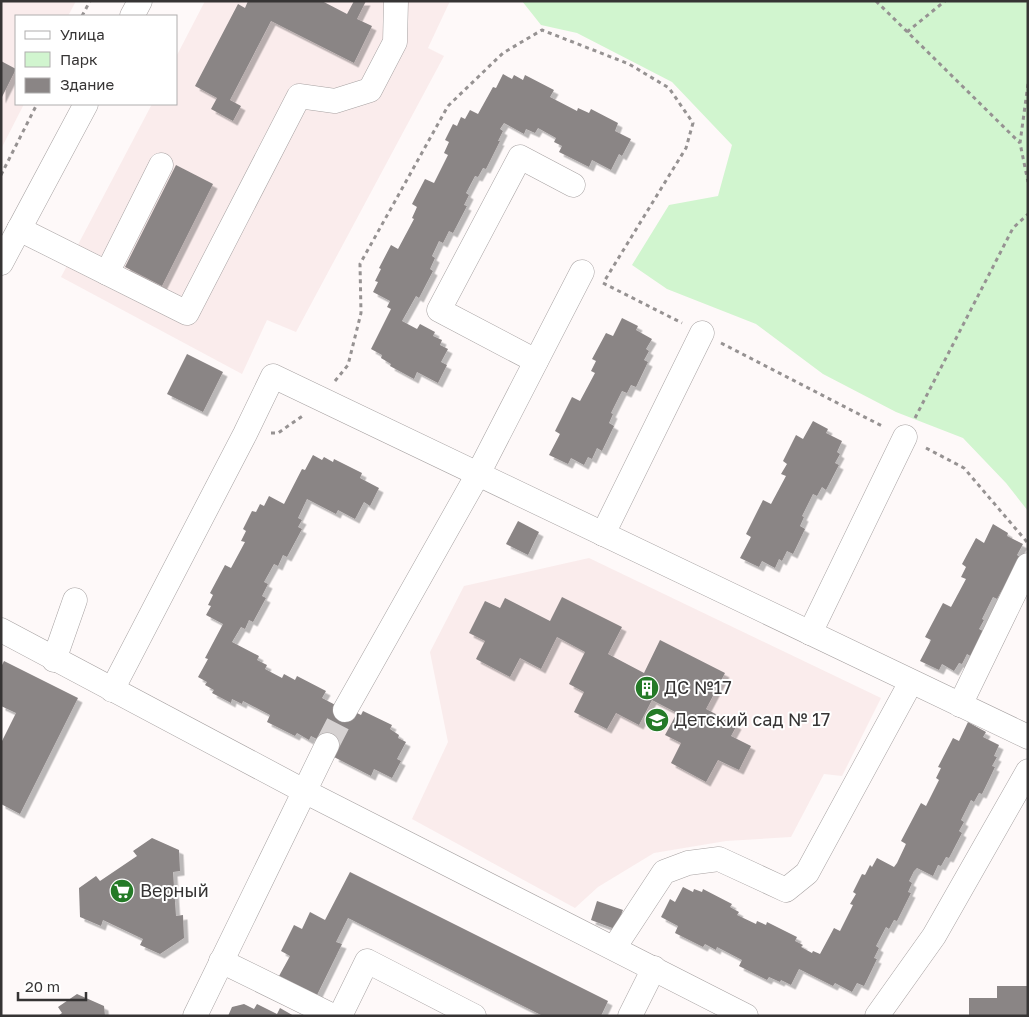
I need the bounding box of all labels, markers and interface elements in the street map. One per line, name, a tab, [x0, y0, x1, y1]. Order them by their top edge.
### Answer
legend	[15, 15, 178, 105]
text: Улица	[60, 25, 105, 43]
text: Парк	[60, 50, 98, 68]
text: Здание	[60, 75, 114, 93]
building icon: ДС №17	[634, 675, 660, 701]
place label: ДС №17	[664, 676, 732, 698]
school or university icon: Детский сад № 17	[644, 707, 670, 733]
place label: Детский сад № 17	[674, 708, 830, 730]
supermarket icon: Верный	[109, 878, 135, 904]
place label: Верный	[140, 879, 209, 901]
scale bar	[18, 970, 85, 1002]
text: 20 m	[25, 977, 60, 995]

